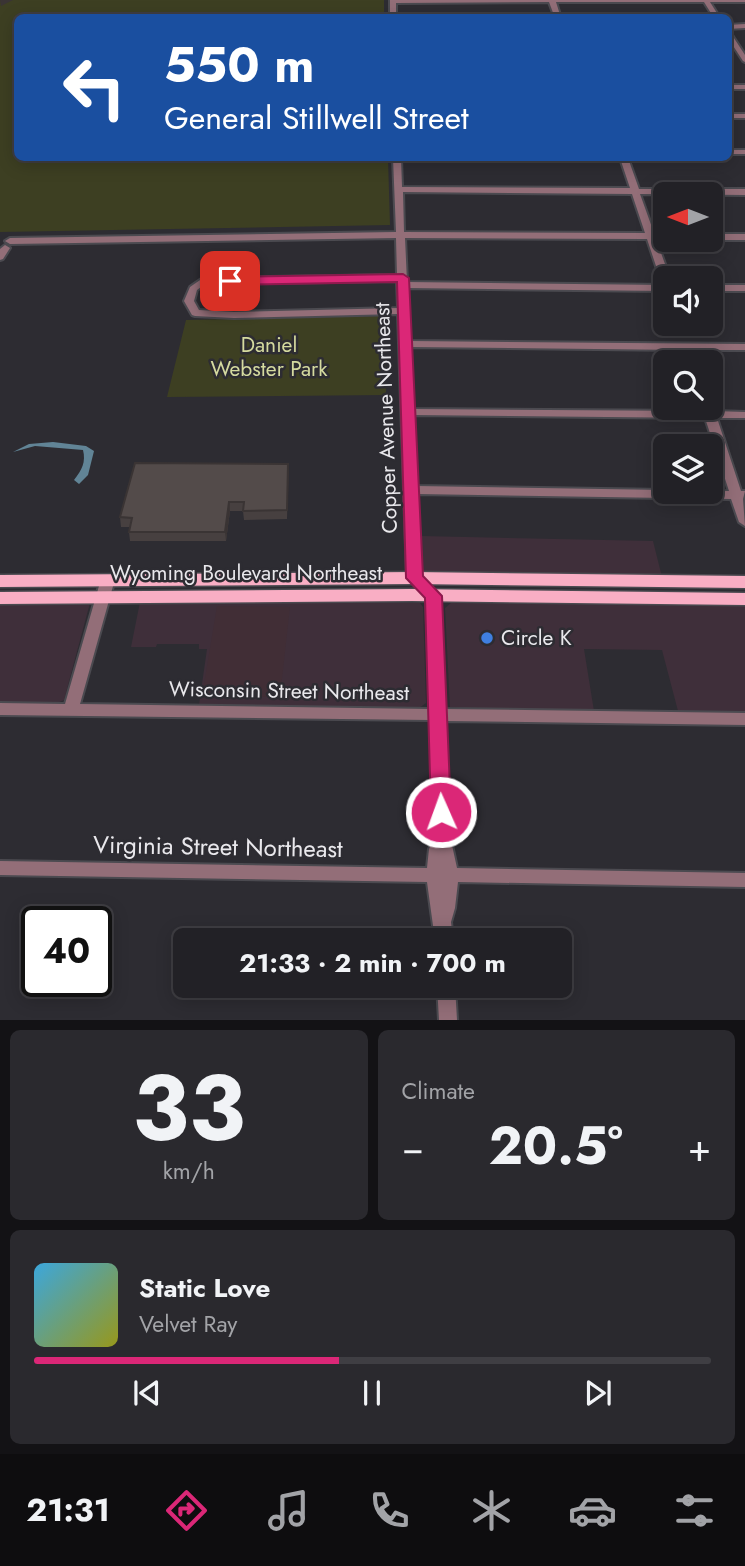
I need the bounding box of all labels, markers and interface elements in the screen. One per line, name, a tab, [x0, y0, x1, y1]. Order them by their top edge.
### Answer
text: 550 m	[164, 30, 315, 100]
icon: left	[49, 42, 140, 133]
text: General Stillwell Street	[164, 95, 469, 141]
north arrow	[653, 182, 723, 252]
map controls	[653, 182, 723, 504]
pin	[200, 251, 260, 311]
icon: arrive	[211, 262, 249, 300]
button: sound	[653, 266, 723, 336]
street label: Copper Avenue Northeast	[367, 302, 405, 534]
park label: Daniel Webster Park	[210, 330, 328, 384]
button: search	[653, 350, 723, 420]
button: layers	[653, 434, 723, 504]
street label: Wyoming Boulevard Northeast	[110, 558, 382, 588]
place label: Circle K	[501, 623, 572, 653]
marker: Circle K	[479, 630, 495, 646]
street label: Wisconsin Street Northeast	[169, 674, 409, 708]
position arrow	[404, 775, 478, 849]
street label: Virginia Street Northeast	[93, 827, 343, 866]
speed limit sign: 40	[21, 906, 112, 997]
text: 21:33 · 2 min · 700 m	[239, 944, 506, 982]
text: 33	[132, 1043, 245, 1174]
text: Climate	[402, 1074, 475, 1108]
text: 20.5°	[489, 1108, 623, 1184]
text: −	[402, 1120, 424, 1175]
text: +	[688, 1120, 711, 1175]
text: km/h	[163, 1154, 215, 1188]
text: Static Love	[139, 1269, 271, 1307]
text: Velvet Ray	[139, 1307, 237, 1341]
icon: previous	[128, 1374, 166, 1412]
icon: pause	[353, 1374, 391, 1412]
icon: next	[579, 1374, 617, 1412]
icon: directions	[162, 1486, 211, 1535]
icon: music	[264, 1486, 313, 1535]
icon: phone	[365, 1486, 414, 1535]
icon: climate	[467, 1486, 516, 1535]
icon: car	[568, 1486, 617, 1535]
icon: filters	[670, 1486, 719, 1535]
text: 21:31	[26, 1487, 110, 1533]

